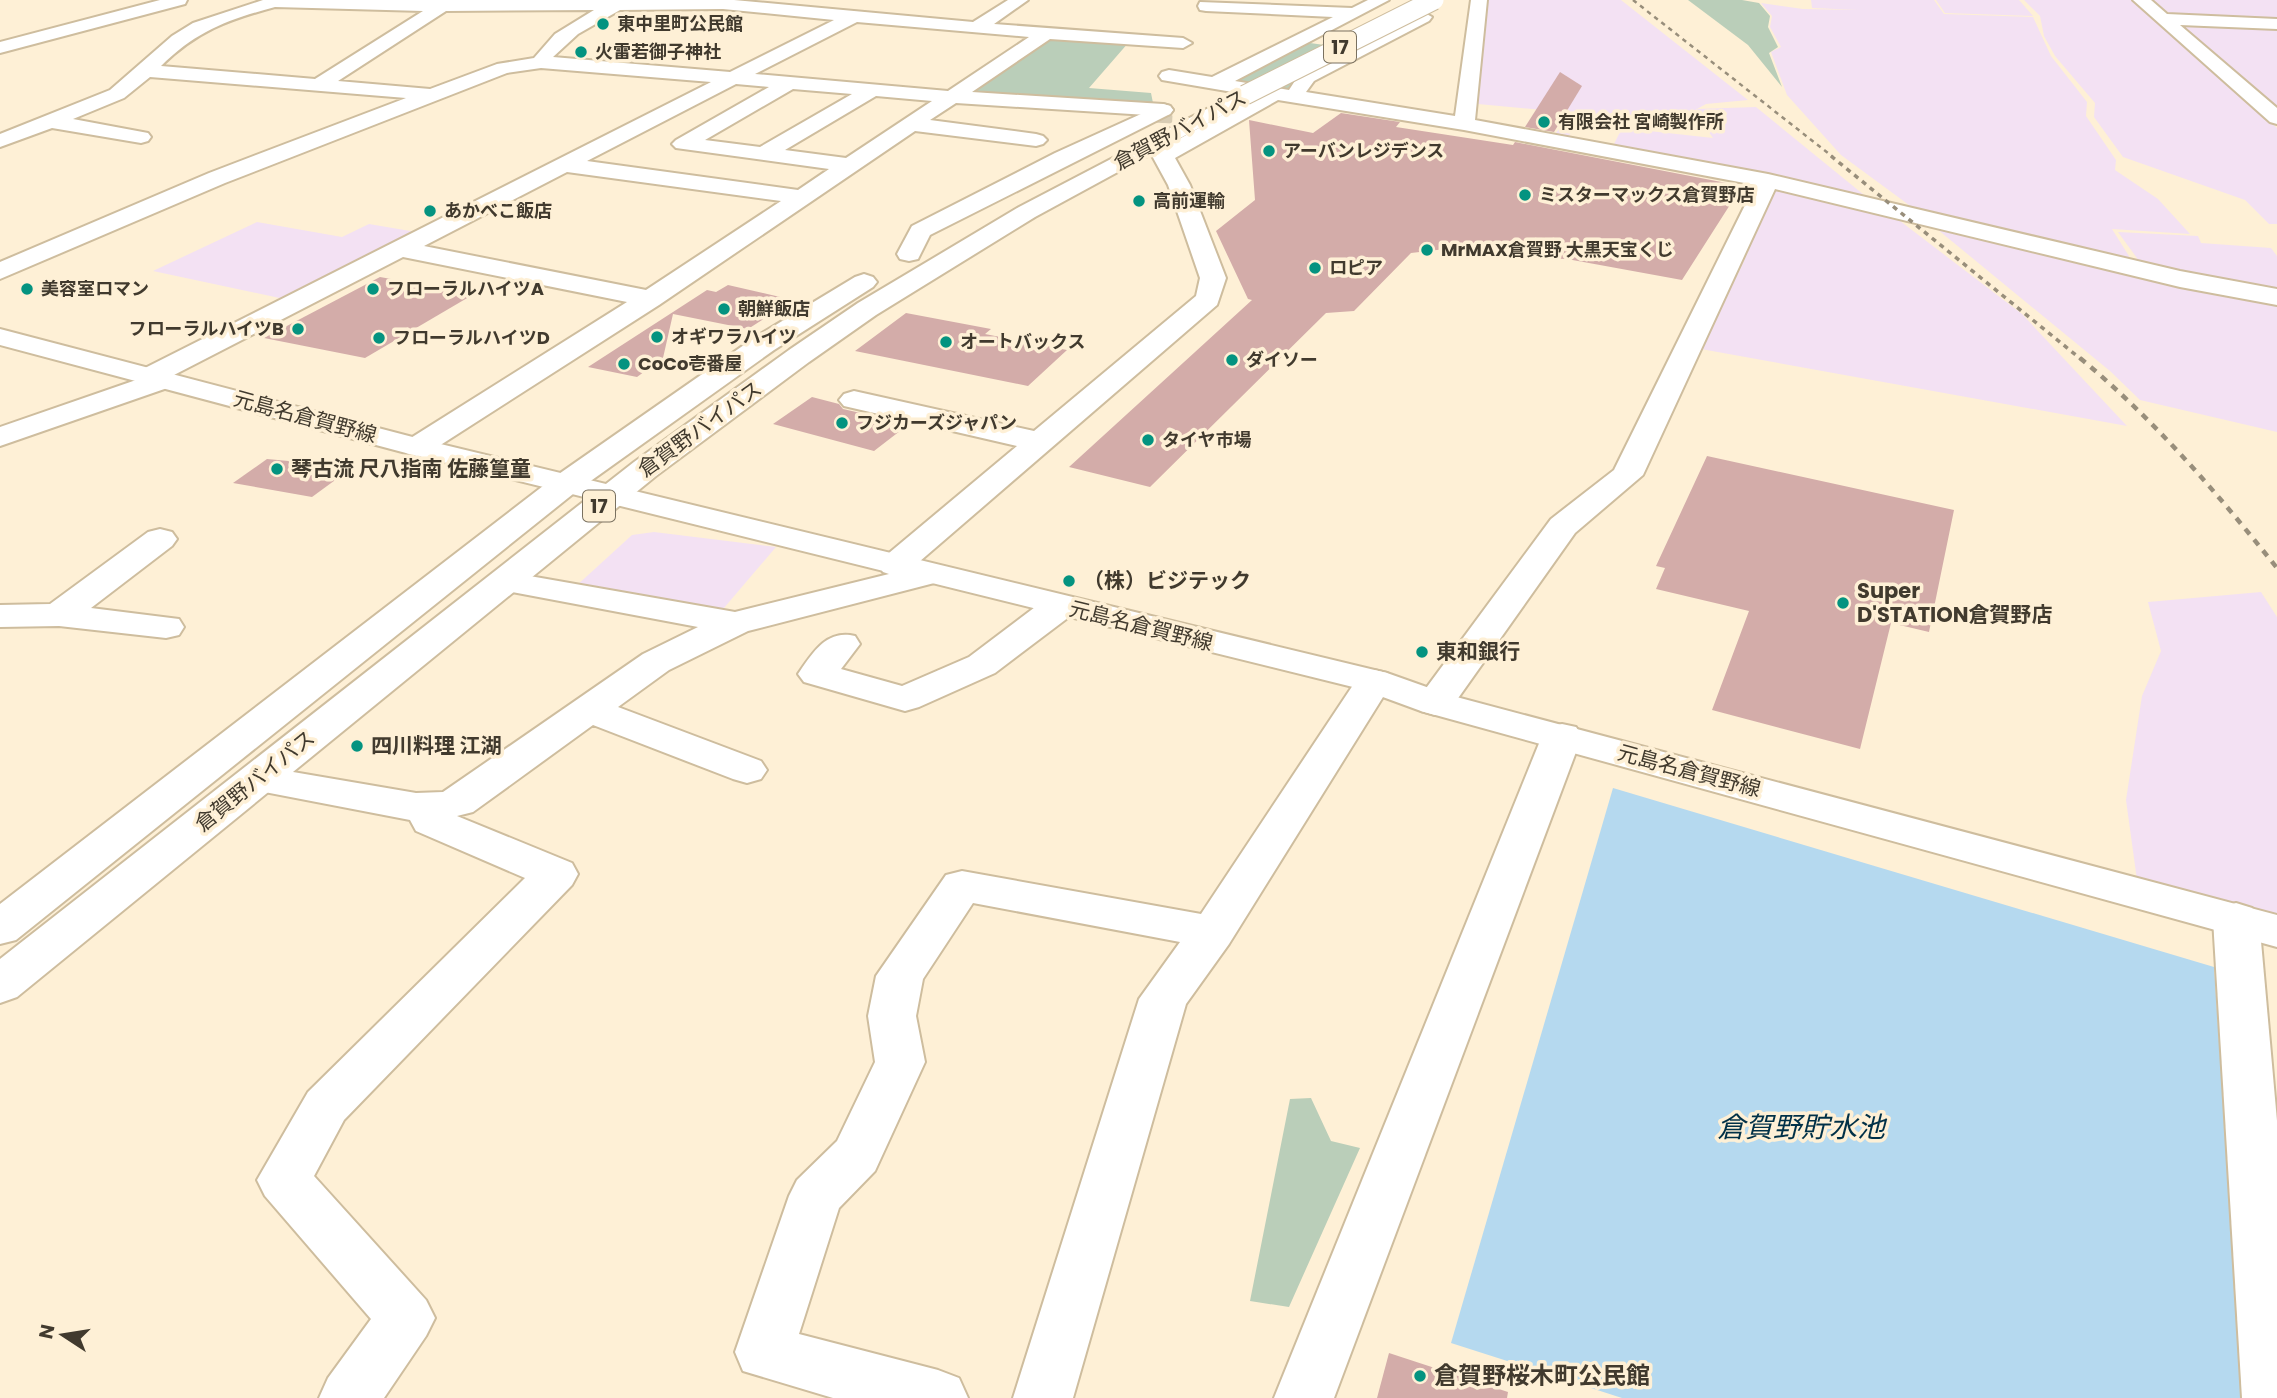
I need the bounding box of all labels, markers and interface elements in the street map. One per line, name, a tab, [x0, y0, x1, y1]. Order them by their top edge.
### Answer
place label: 東中里町公民館	[617, 11, 743, 36]
marker: 東中里町公民館	[595, 16, 611, 32]
road number: 17	[1324, 32, 1356, 62]
place label: 火雷若御子神社	[595, 39, 721, 64]
marker: 火雷若御子神社	[573, 44, 589, 60]
street label: 倉賀野バイパス	[1108, 82, 1251, 177]
place label: 有限会社 宮崎製作所	[1558, 109, 1724, 134]
marker: 有限会社 宮崎製作所	[1536, 114, 1552, 130]
place label: アーバンレジデンス	[1283, 138, 1444, 163]
marker: アーバンレジデンス	[1261, 143, 1277, 159]
place label: ミスターマックス倉賀野店	[1539, 182, 1754, 207]
marker: ミスターマックス倉賀野店	[1517, 187, 1533, 203]
place label: 高前運輸	[1153, 188, 1225, 213]
marker: 高前運輸	[1131, 193, 1147, 209]
place label: あかべこ飯店	[444, 198, 552, 223]
marker: あかべこ飯店	[422, 203, 438, 219]
place label: MrMAX倉賀野 大黒天宝くじ	[1441, 237, 1674, 262]
marker: MrMAX倉賀野 大黒天宝くじ	[1419, 242, 1435, 258]
place label: ロピア	[1329, 255, 1383, 280]
marker: ロピア	[1307, 260, 1323, 276]
place label: 美容室ロマン	[41, 276, 149, 301]
place label: フローラルハイツA	[387, 276, 544, 301]
marker: 美容室ロマン	[19, 281, 35, 297]
marker: フローラルハイツA	[365, 281, 381, 297]
place label: 朝鮮飯店	[738, 296, 810, 321]
marker: 朝鮮飯店	[716, 301, 732, 317]
place label: フローラルハイツB	[128, 316, 284, 341]
marker: フローラルハイツB	[290, 321, 306, 337]
place label: オギワラハイツ	[671, 324, 796, 349]
place label: フローラルハイツD	[393, 325, 550, 350]
marker: オギワラハイツ	[649, 329, 665, 345]
place label: オートバックス	[960, 329, 1085, 354]
marker: フローラルハイツD	[371, 330, 387, 346]
marker: オートバックス	[938, 334, 954, 350]
place label: ダイソー	[1246, 347, 1318, 372]
place label: CoCo壱番屋	[638, 351, 742, 376]
marker: ダイソー	[1224, 352, 1240, 368]
marker: CoCo壱番屋	[616, 356, 632, 372]
street label: 倉賀野バイパス	[632, 374, 768, 483]
street label: 元島名倉賀野線	[230, 383, 380, 450]
place label: フジカーズジャパン	[856, 410, 1017, 435]
marker: フジカーズジャパン	[834, 415, 850, 431]
place label: タイヤ市場	[1162, 427, 1251, 452]
marker: タイヤ市場	[1140, 432, 1156, 448]
place label: 琴古流 尺八指南 佐藤篁童	[291, 454, 531, 483]
marker: 琴古流 尺八指南 佐藤篁童	[269, 461, 285, 477]
road number: 17	[583, 491, 615, 522]
place label: （株）ビジテック	[1083, 566, 1251, 595]
marker: （株）ビジテック	[1061, 573, 1077, 589]
place label: Super D'STATION倉賀野店	[1857, 576, 2053, 629]
street label: 元島名倉賀野線	[1066, 594, 1216, 657]
marker: Super D'STATION倉賀野店	[1835, 595, 1851, 611]
place label: 東和銀行	[1436, 637, 1520, 666]
marker: 東和銀行	[1414, 644, 1430, 660]
street label: 倉賀野バイパス	[189, 723, 321, 838]
place label: 四川料理 江湖	[371, 731, 501, 760]
street label: 元島名倉賀野線	[1614, 737, 1764, 804]
marker: 四川料理 江湖	[349, 738, 365, 754]
water label: 倉賀野貯水池	[1717, 1108, 1888, 1147]
north arrow	[28, 1300, 98, 1370]
text: N	[32, 1322, 62, 1341]
place label: 倉賀野桜木町公民館	[1434, 1359, 1650, 1392]
marker: 倉賀野桜木町公民館	[1412, 1368, 1428, 1384]

